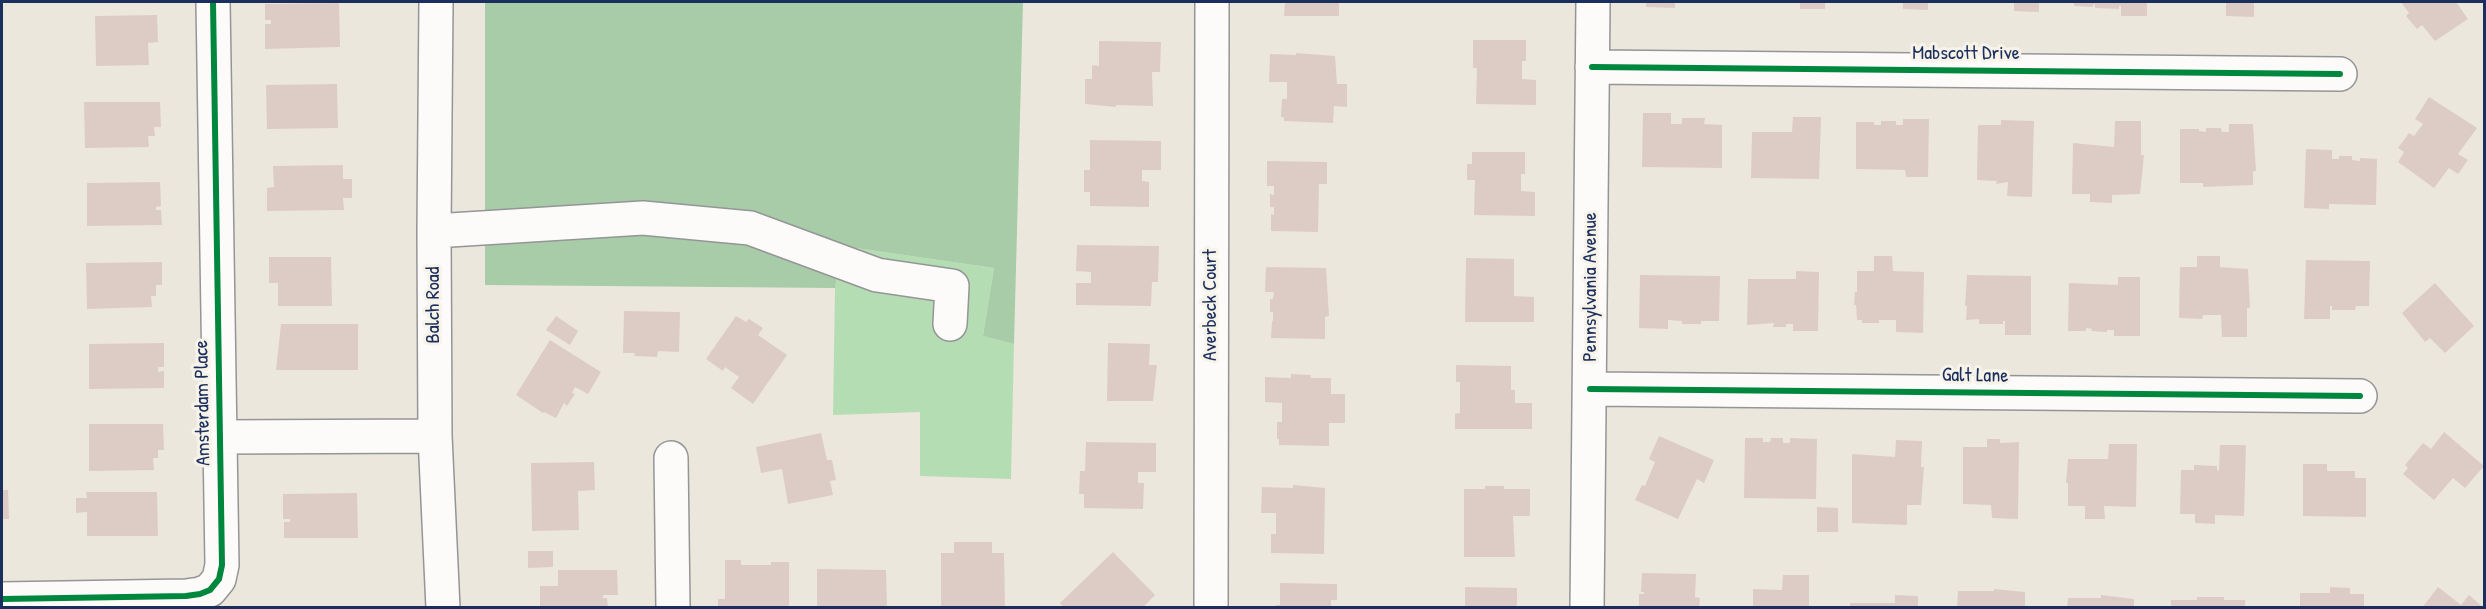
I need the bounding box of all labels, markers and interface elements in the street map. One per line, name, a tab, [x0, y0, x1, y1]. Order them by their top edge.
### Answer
street label: Mabscott Drive	[1912, 42, 2020, 66]
street label: Pennsylvania Avenue	[1579, 212, 1603, 362]
street label: Averbeck Court	[1199, 249, 1223, 361]
street label: Balch Road	[422, 267, 446, 343]
street label: Amsterdam Place	[190, 340, 216, 466]
street label: Galt Lane	[1942, 363, 2008, 389]

